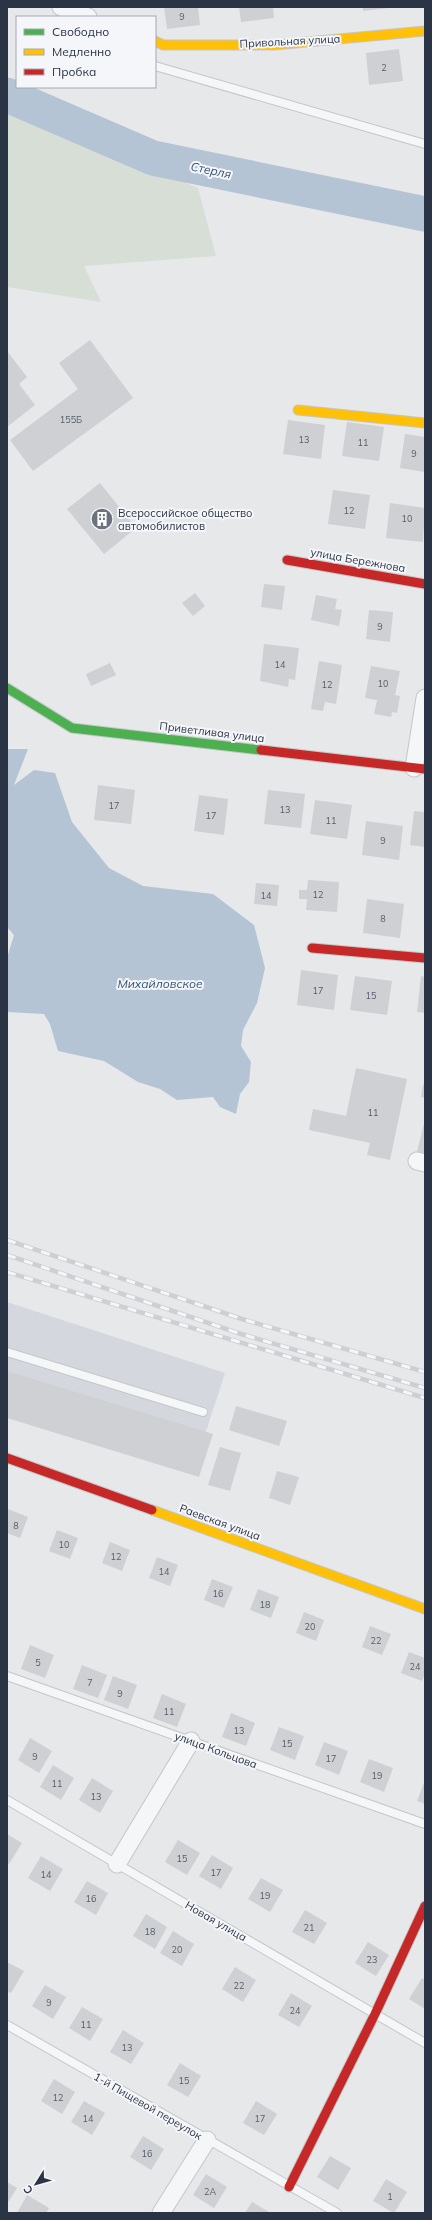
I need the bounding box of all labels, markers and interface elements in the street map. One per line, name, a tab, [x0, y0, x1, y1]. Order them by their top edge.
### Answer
house number: 9	[179, 11, 185, 22]
legend	[16, 16, 156, 88]
text: Свободно	[52, 24, 109, 39]
street label: Привольная улица	[239, 31, 341, 51]
text: Медленно	[52, 44, 111, 59]
house number: 2	[381, 62, 387, 73]
text: Пробка	[52, 64, 96, 79]
water label: Стерля	[189, 158, 233, 182]
house number: 155Б	[60, 414, 82, 425]
house number: 13	[299, 434, 309, 445]
house number: 11	[358, 437, 368, 448]
house number: 9	[411, 448, 417, 459]
house number: 12	[344, 505, 354, 516]
building icon: Всероссийское общество автомобилистов	[89, 506, 115, 532]
place label: Всероссийское общество автомобилистов	[118, 506, 253, 533]
house number: 10	[402, 513, 412, 524]
street label: улица Бережнова	[310, 545, 406, 575]
house number: 9	[377, 621, 383, 632]
house number: 14	[275, 659, 286, 670]
house number: 10	[378, 678, 388, 689]
house number: 12	[322, 679, 332, 690]
street label: Приветливая улица	[159, 719, 265, 745]
house number: 17	[109, 800, 119, 811]
house number: 13	[280, 804, 290, 815]
house number: 17	[206, 810, 216, 821]
house number: 11	[326, 815, 336, 826]
house number: 9	[380, 835, 386, 846]
house number: 12	[313, 889, 323, 900]
house number: 14	[261, 890, 272, 901]
house number: 8	[380, 913, 386, 924]
water label: Михайловское	[117, 976, 203, 991]
house number: 17	[313, 985, 323, 996]
house number: 15	[366, 990, 377, 1001]
house number: 11	[368, 1107, 378, 1118]
street label: Раевская улица	[178, 1501, 262, 1543]
house number: 8	[13, 1520, 19, 1531]
house number: 10	[59, 1539, 69, 1550]
house number: 12	[111, 1551, 121, 1562]
house number: 14	[159, 1566, 170, 1577]
house number: 16	[213, 1588, 223, 1599]
house number: 18	[260, 1599, 270, 1610]
house number: 20	[305, 1621, 315, 1632]
house number: 22	[371, 1635, 381, 1646]
house number: 5	[35, 1657, 41, 1668]
house number: 24	[410, 1661, 421, 1672]
house number: 7	[87, 1677, 93, 1688]
house number: 9	[117, 1688, 123, 1699]
house number: 11	[164, 1706, 174, 1717]
house number: 13	[234, 1725, 244, 1736]
street label: улица Кольцова	[173, 1729, 259, 1771]
house number: 15	[282, 1738, 293, 1749]
house number: 9	[32, 1751, 38, 1762]
house number: 17	[326, 1753, 336, 1764]
house number: 19	[372, 1770, 382, 1781]
house number: 11	[52, 1778, 62, 1789]
house number: 13	[91, 1791, 101, 1802]
house number: 15	[177, 1853, 188, 1864]
house number: 17	[211, 1867, 221, 1878]
house number: 14	[41, 1869, 52, 1880]
house number: 19	[260, 1890, 270, 1901]
house number: 16	[86, 1893, 96, 1904]
street label: Новая улица	[183, 1898, 249, 1944]
house number: 21	[304, 1922, 314, 1933]
house number: 18	[145, 1926, 155, 1937]
house number: 20	[172, 1944, 182, 1955]
house number: 23	[367, 1954, 377, 1965]
house number: 22	[234, 1980, 244, 1991]
house number: 9	[46, 1997, 52, 2008]
house number: 24	[290, 2005, 301, 2016]
house number: 11	[81, 2019, 91, 2030]
house number: 13	[122, 2042, 132, 2053]
street label: 1-й Пищевой переулок	[91, 2069, 205, 2143]
house number: 15	[179, 2075, 190, 2086]
house number: 12	[53, 2092, 63, 2103]
house number: 14	[83, 2113, 94, 2124]
house number: 17	[255, 2113, 265, 2124]
house number: 16	[142, 2148, 152, 2159]
north arrow	[16, 2164, 56, 2204]
text: С	[20, 2182, 36, 2197]
house number: 2А	[204, 2186, 216, 2197]
house number: 1	[387, 2191, 393, 2202]

